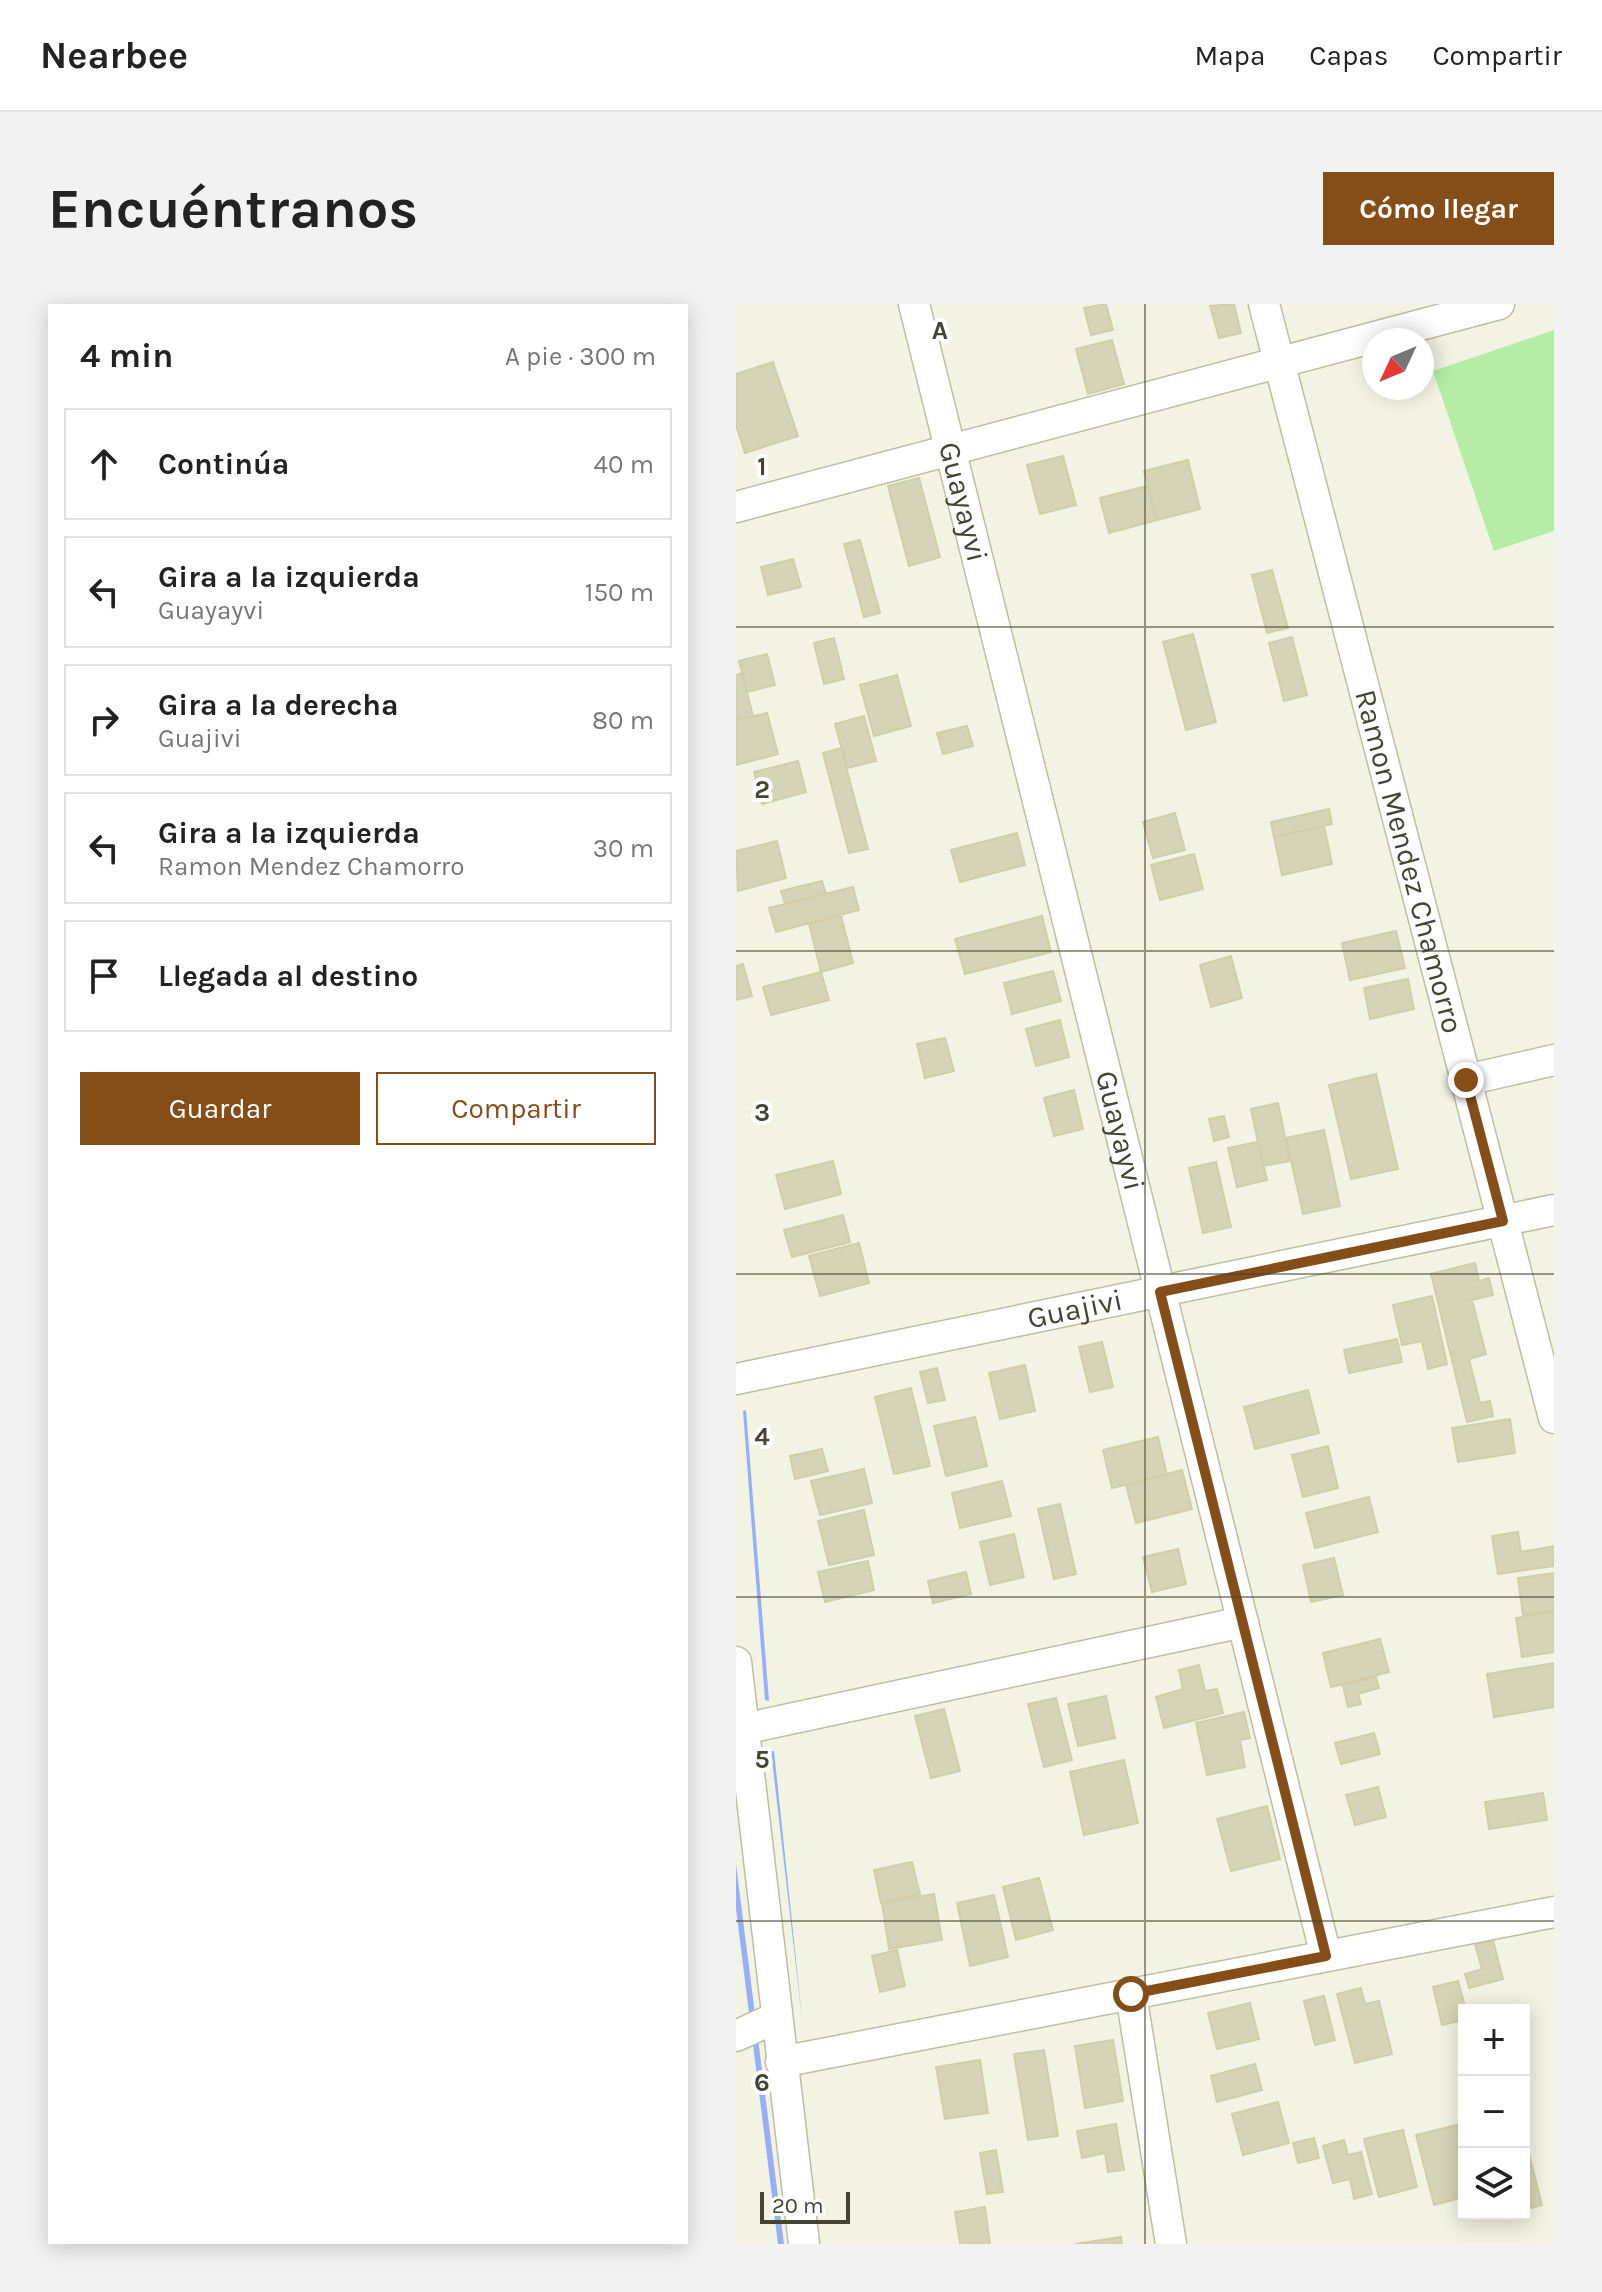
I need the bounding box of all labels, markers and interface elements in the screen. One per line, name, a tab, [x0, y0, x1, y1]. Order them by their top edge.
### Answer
text: Nearbee	[40, 33, 188, 78]
text: Mapa	[1194, 39, 1265, 72]
text: Capas	[1309, 39, 1388, 72]
text: Compartir	[1432, 39, 1562, 72]
button: Cómo llegar	[1323, 172, 1554, 245]
text: Encuéntranos	[48, 176, 418, 241]
text: A	[932, 315, 948, 346]
north arrow	[1362, 328, 1434, 400]
text: 4 min	[80, 336, 173, 376]
text: A pie · 300 m	[505, 341, 656, 372]
street label: Guayayvi	[931, 438, 996, 566]
icon: ahead	[82, 442, 126, 486]
text: Continúa	[158, 446, 289, 482]
text: 40 m	[594, 449, 654, 480]
text: 1	[757, 451, 767, 482]
text: Gira a la izquierda	[158, 559, 420, 595]
icon: left	[82, 570, 126, 614]
text: 150 m	[585, 577, 654, 608]
text: Guayayvi	[158, 595, 264, 626]
street label: Ramon Mendez Chamorro	[1347, 686, 1471, 1037]
text: Gira a la derecha	[158, 687, 399, 723]
icon: right	[82, 698, 126, 742]
text: 80 m	[592, 705, 654, 736]
text: Guajivi	[158, 723, 242, 754]
text: 2	[754, 774, 770, 805]
text: Gira a la izquierda	[158, 815, 420, 851]
icon: left	[82, 826, 126, 870]
text: 30 m	[593, 833, 654, 864]
text: Ramon Mendez Chamorro	[158, 851, 464, 882]
icon: arrive	[82, 954, 126, 998]
text: Llegada al destino	[158, 958, 418, 994]
route end	[1448, 1062, 1484, 1098]
street label: Guayayvi	[1088, 1067, 1152, 1194]
button: Guardar	[80, 1072, 360, 1145]
button: Compartir	[376, 1072, 656, 1145]
text: 3	[754, 1097, 770, 1128]
street label: Guajivi	[1024, 1282, 1126, 1336]
text: 4	[754, 1421, 770, 1452]
text: 5	[754, 1744, 770, 1775]
route start	[1113, 1976, 1149, 2012]
map controls	[1458, 2004, 1530, 2220]
button: +	[1458, 2004, 1530, 2076]
text: 6	[754, 2067, 770, 2098]
button: −	[1458, 2076, 1530, 2148]
button: layers	[1458, 2148, 1530, 2220]
scale bar	[760, 2188, 850, 2224]
text: 20 m	[772, 2193, 824, 2219]

